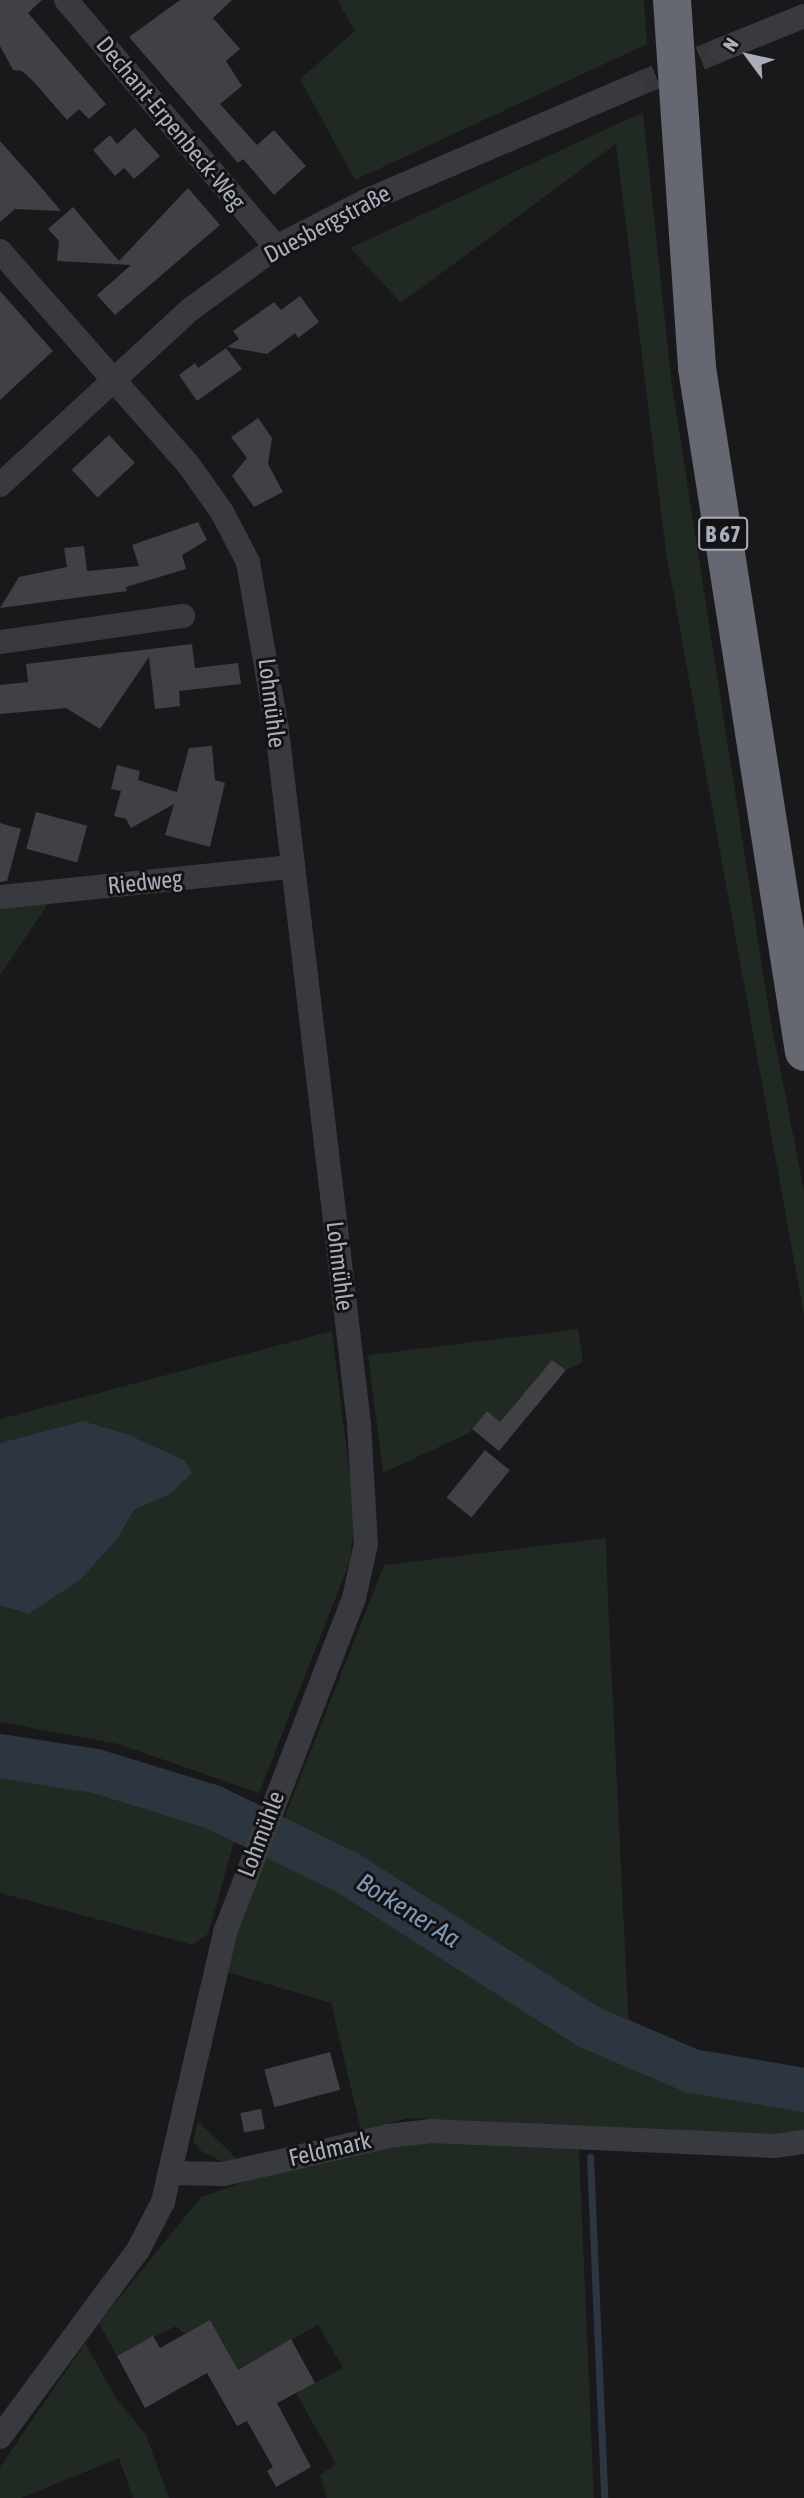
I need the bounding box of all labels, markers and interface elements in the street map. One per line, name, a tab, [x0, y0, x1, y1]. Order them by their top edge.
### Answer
north arrow	[713, 21, 783, 91]
street label: Dechant-Erpenbeck-Weg	[90, 31, 252, 215]
text: N	[718, 34, 743, 55]
street label: Duesbergstraße	[259, 179, 395, 269]
road number: B 67	[697, 514, 749, 554]
street label: Lohmühle	[252, 657, 292, 749]
street label: Riedweg	[106, 864, 184, 900]
street label: Lohmühle	[320, 1220, 360, 1312]
street label: Lohmühle	[231, 1787, 291, 1881]
water label: Borkener Aa	[351, 1867, 465, 1955]
street label: Feldmark	[286, 2126, 374, 2172]

